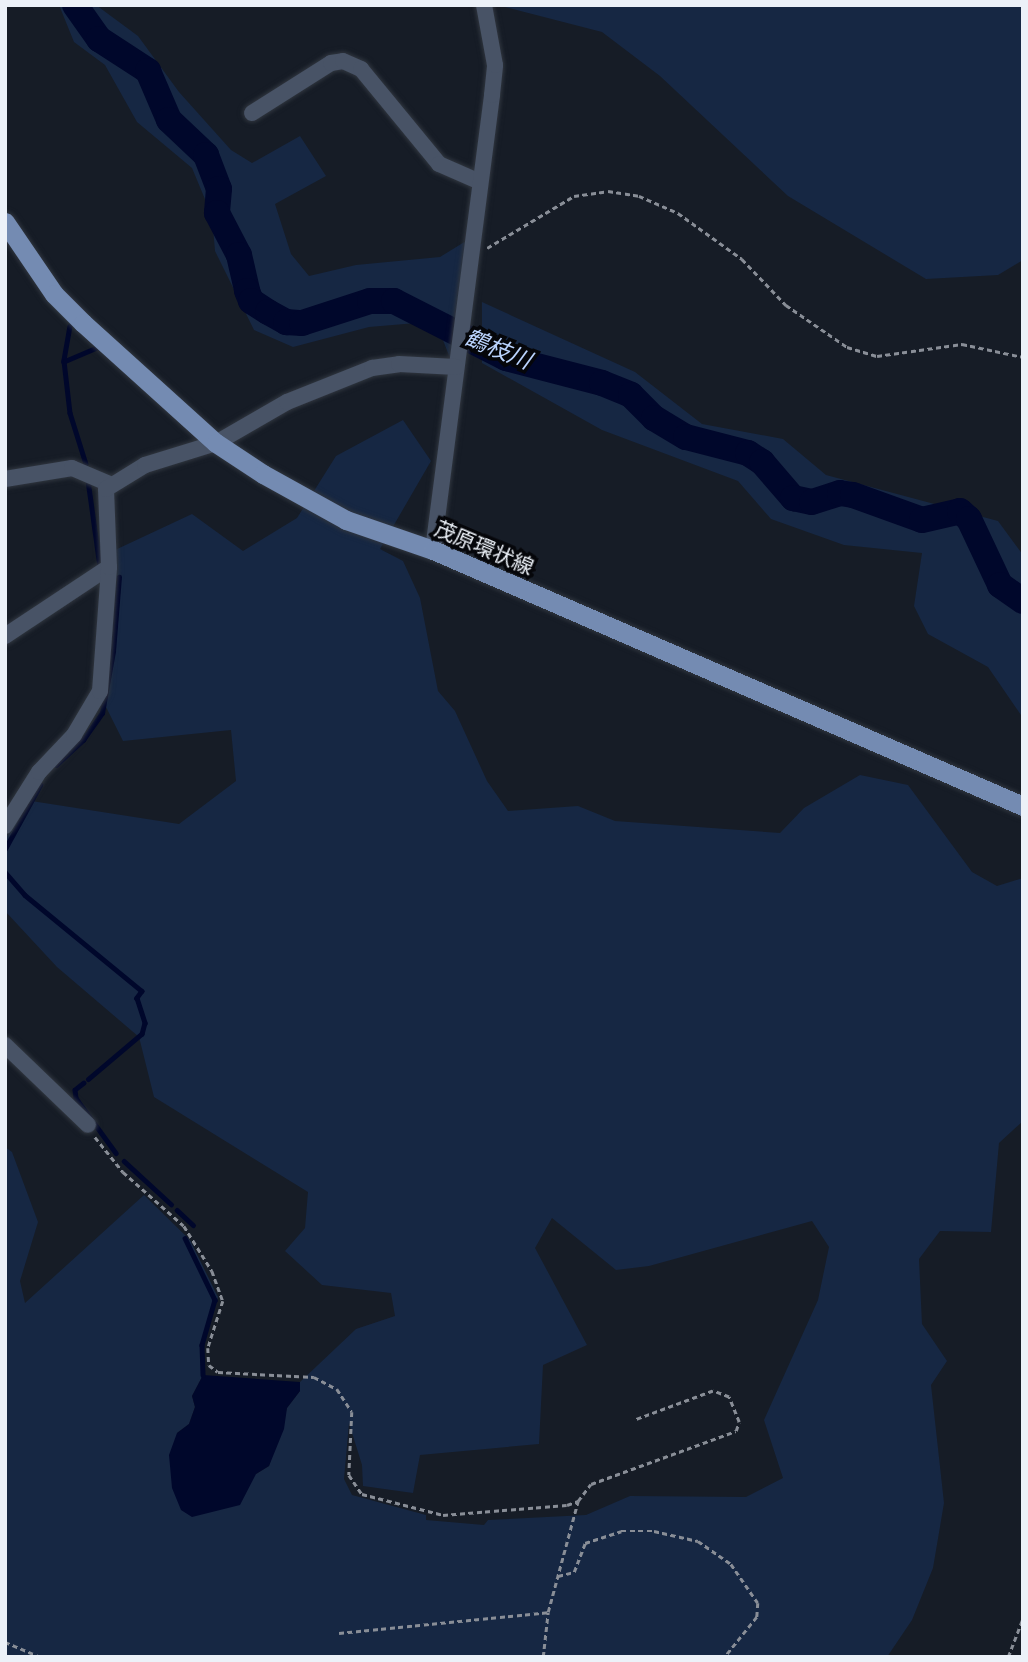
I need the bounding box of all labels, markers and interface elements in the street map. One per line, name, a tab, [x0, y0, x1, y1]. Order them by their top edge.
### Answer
water label: 鶴枝川	[461, 323, 535, 375]
street label: 茂原環状線	[431, 516, 537, 580]

